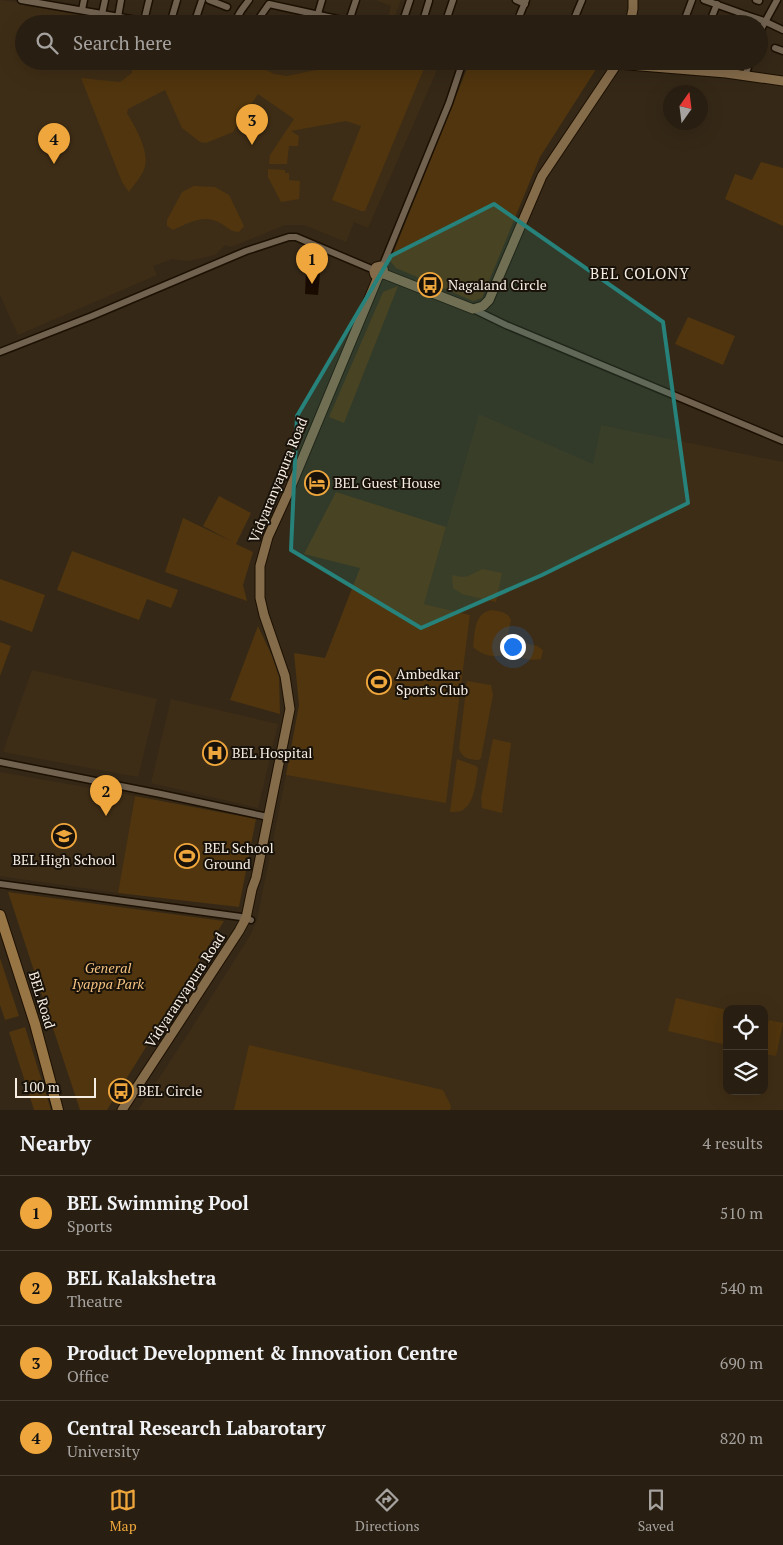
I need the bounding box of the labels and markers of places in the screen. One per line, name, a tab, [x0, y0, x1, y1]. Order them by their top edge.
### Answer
pin: 3	[236, 104, 268, 145]
pin: 4	[38, 123, 70, 164]
pin: 1	[296, 243, 328, 284]
bus stop icon: Nagaland Circle	[417, 272, 443, 298]
place label: Nagaland Circle	[448, 275, 547, 294]
hotel icon: BEL Guest House	[304, 470, 330, 496]
place label: BEL Guest House	[334, 473, 440, 492]
place label: Ambedkar Sports Club	[396, 664, 468, 699]
sports icon: Ambedkar Sports Club	[366, 669, 392, 695]
hospital icon: BEL Hospital	[202, 740, 228, 766]
place label: BEL Hospital	[232, 743, 312, 762]
pin: 2	[90, 775, 122, 816]
school or university icon: BEL High School	[51, 823, 77, 849]
place label: BEL School Ground	[204, 838, 274, 873]
sports icon: BEL School Ground	[174, 843, 200, 869]
place label: BEL High School	[12, 850, 116, 869]
bus stop icon: BEL Circle	[108, 1078, 134, 1104]
place label: BEL Circle	[138, 1081, 202, 1100]

